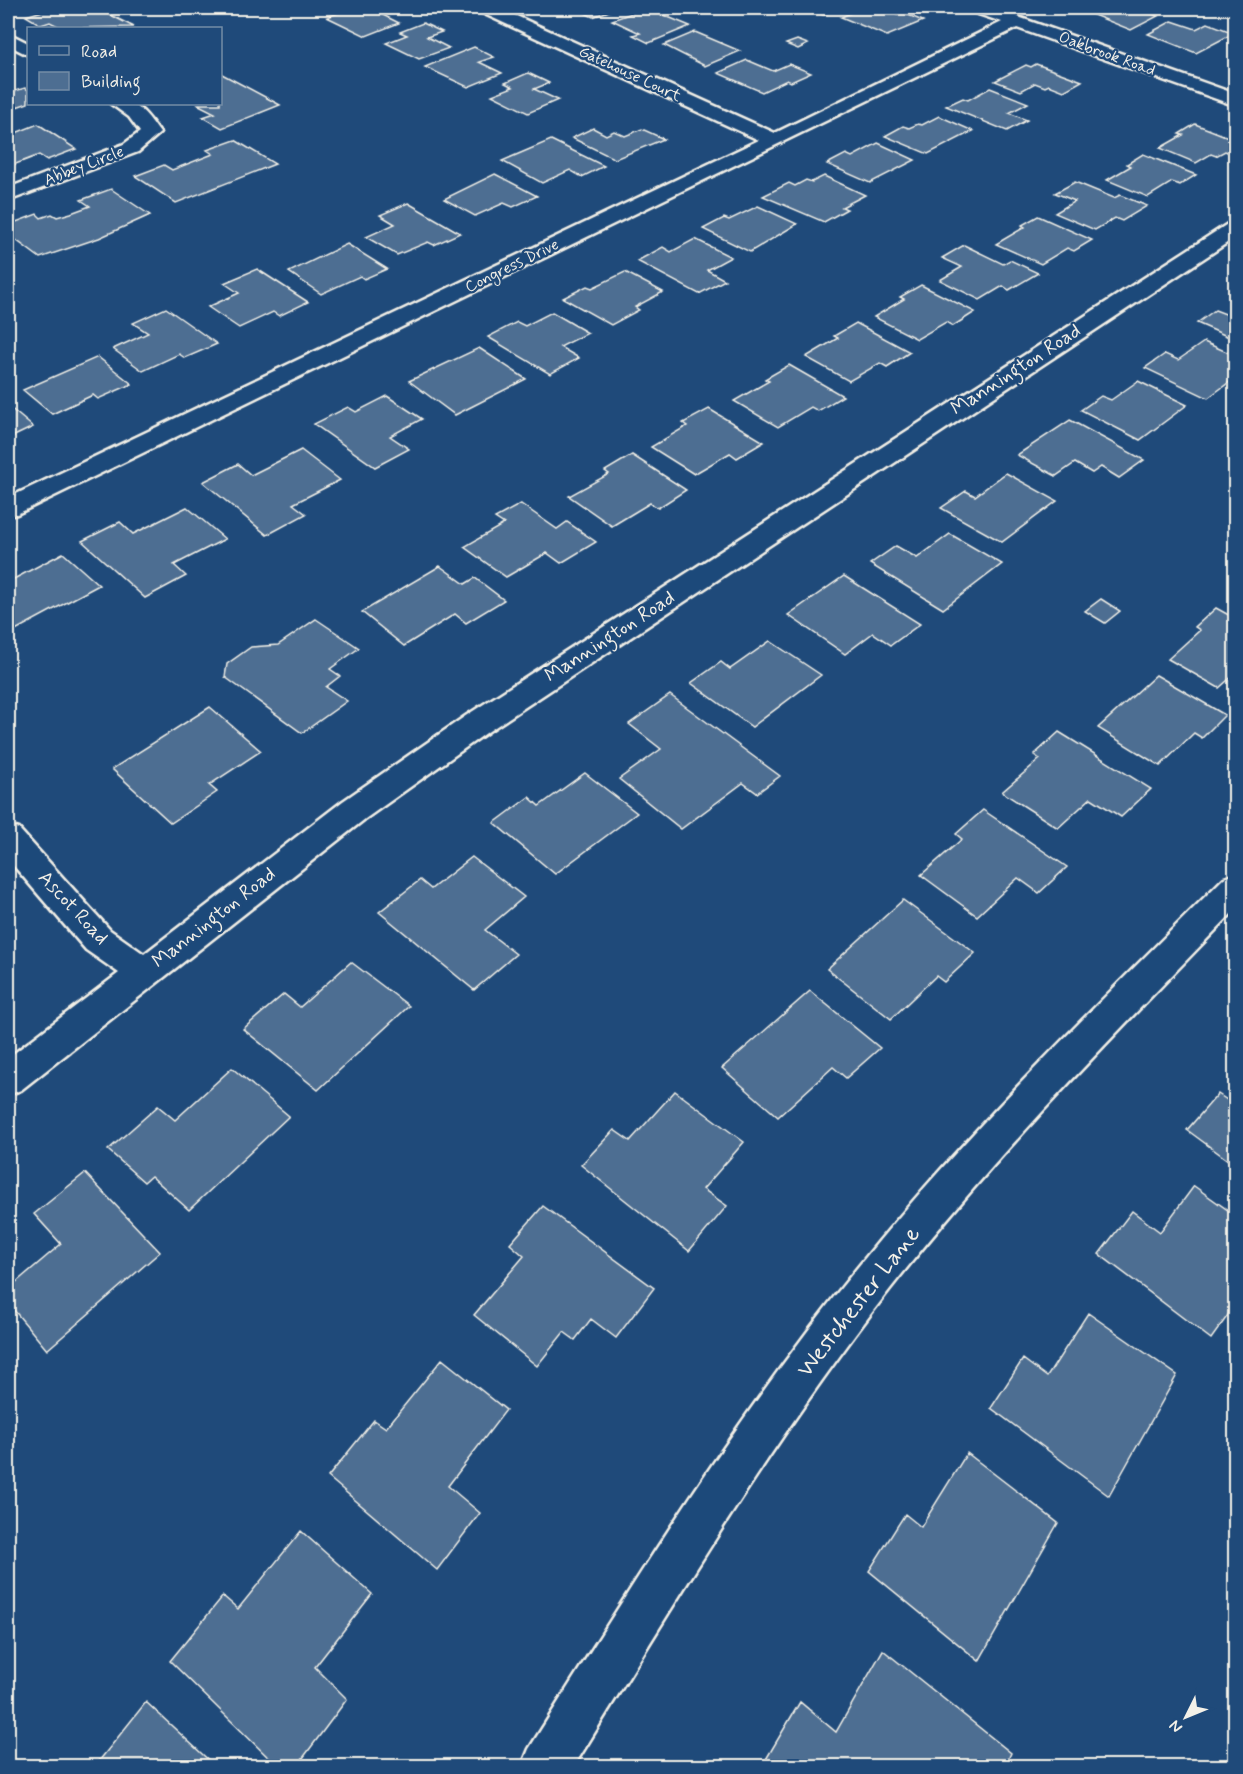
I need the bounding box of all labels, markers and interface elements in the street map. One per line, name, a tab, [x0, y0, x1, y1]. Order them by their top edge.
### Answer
legend	[27, 27, 222, 105]
street label: Oakbrook Road	[1056, 27, 1158, 81]
text: Road	[81, 40, 117, 64]
street label: Gatehouse Court	[575, 41, 685, 107]
text: Building	[81, 70, 141, 96]
street label: Abbey Circle	[41, 141, 127, 191]
street label: Congress Drive	[462, 234, 563, 299]
street label: Mannington Road	[946, 318, 1087, 424]
street label: Mannington Road	[540, 585, 681, 691]
street label: Mannington Road	[146, 861, 283, 976]
street label: Ascot Road	[32, 865, 114, 951]
street label: Westchester Lane	[790, 1220, 928, 1384]
north arrow	[1156, 1687, 1216, 1747]
text: N	[1165, 1715, 1187, 1737]

